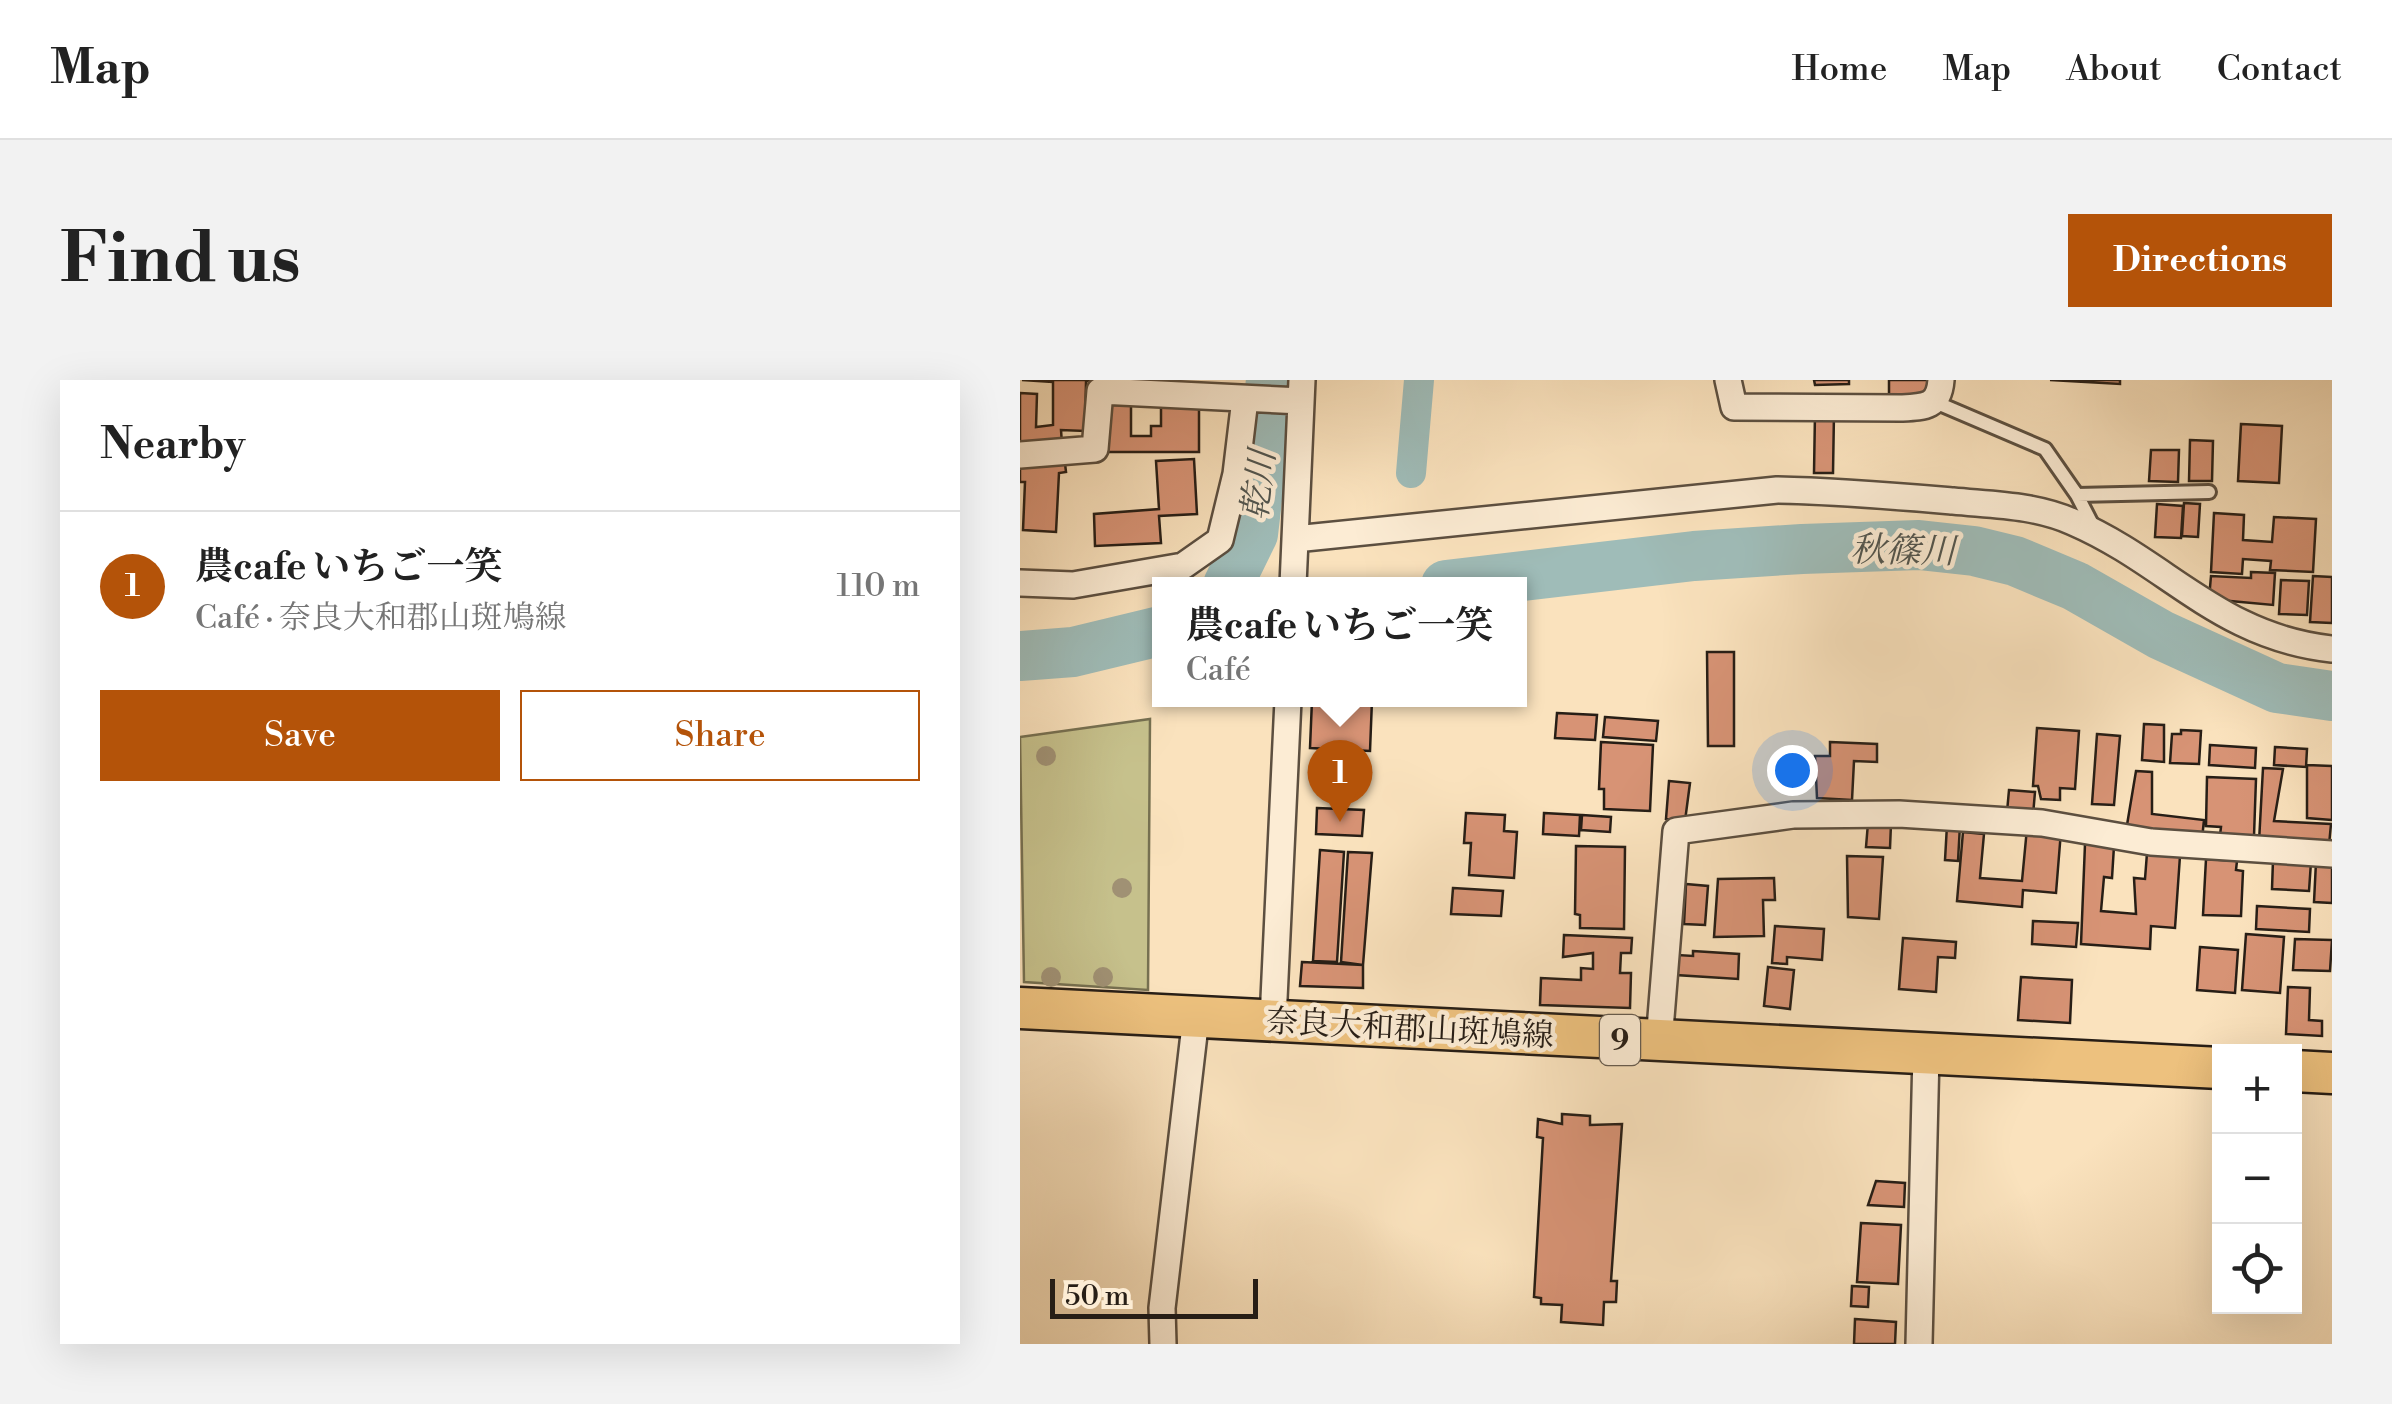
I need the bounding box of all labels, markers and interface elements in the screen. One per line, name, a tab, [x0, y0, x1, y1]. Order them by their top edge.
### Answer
text: Map	[50, 39, 151, 99]
text: Home	[1791, 48, 1887, 91]
text: Map	[1942, 48, 2011, 91]
text: About	[2066, 48, 2162, 91]
text: Contact	[2217, 48, 2342, 91]
button: Directions	[2068, 214, 2332, 307]
text: Find us	[60, 216, 301, 304]
text: Nearby	[100, 419, 245, 472]
water label: 乾川	[1234, 444, 1286, 523]
water label: 秋篠川	[1850, 529, 1960, 574]
text: 農cafe いちご一笑	[195, 544, 503, 591]
text: 1	[125, 566, 140, 606]
text: 110 m	[837, 566, 920, 606]
popup	[1152, 577, 1527, 707]
text: Café · 奈良大和郡山斑鳩線	[195, 598, 567, 638]
text: 農cafe いちご一笑	[1186, 603, 1493, 650]
text: Café	[1186, 650, 1251, 690]
button: Save	[100, 690, 500, 781]
button: Share	[520, 690, 920, 781]
pin: 1	[1308, 740, 1372, 822]
your location	[1767, 745, 1818, 796]
street label: 奈良大和郡山斑鳩線	[1265, 1001, 1555, 1057]
road number: 9	[1600, 1015, 1640, 1065]
map controls	[2212, 1044, 2302, 1314]
button: +	[2212, 1044, 2302, 1134]
button: −	[2212, 1134, 2302, 1224]
button: locate	[2212, 1224, 2302, 1314]
scale bar	[1050, 1274, 1258, 1318]
text: 50 m	[1065, 1279, 1129, 1314]

